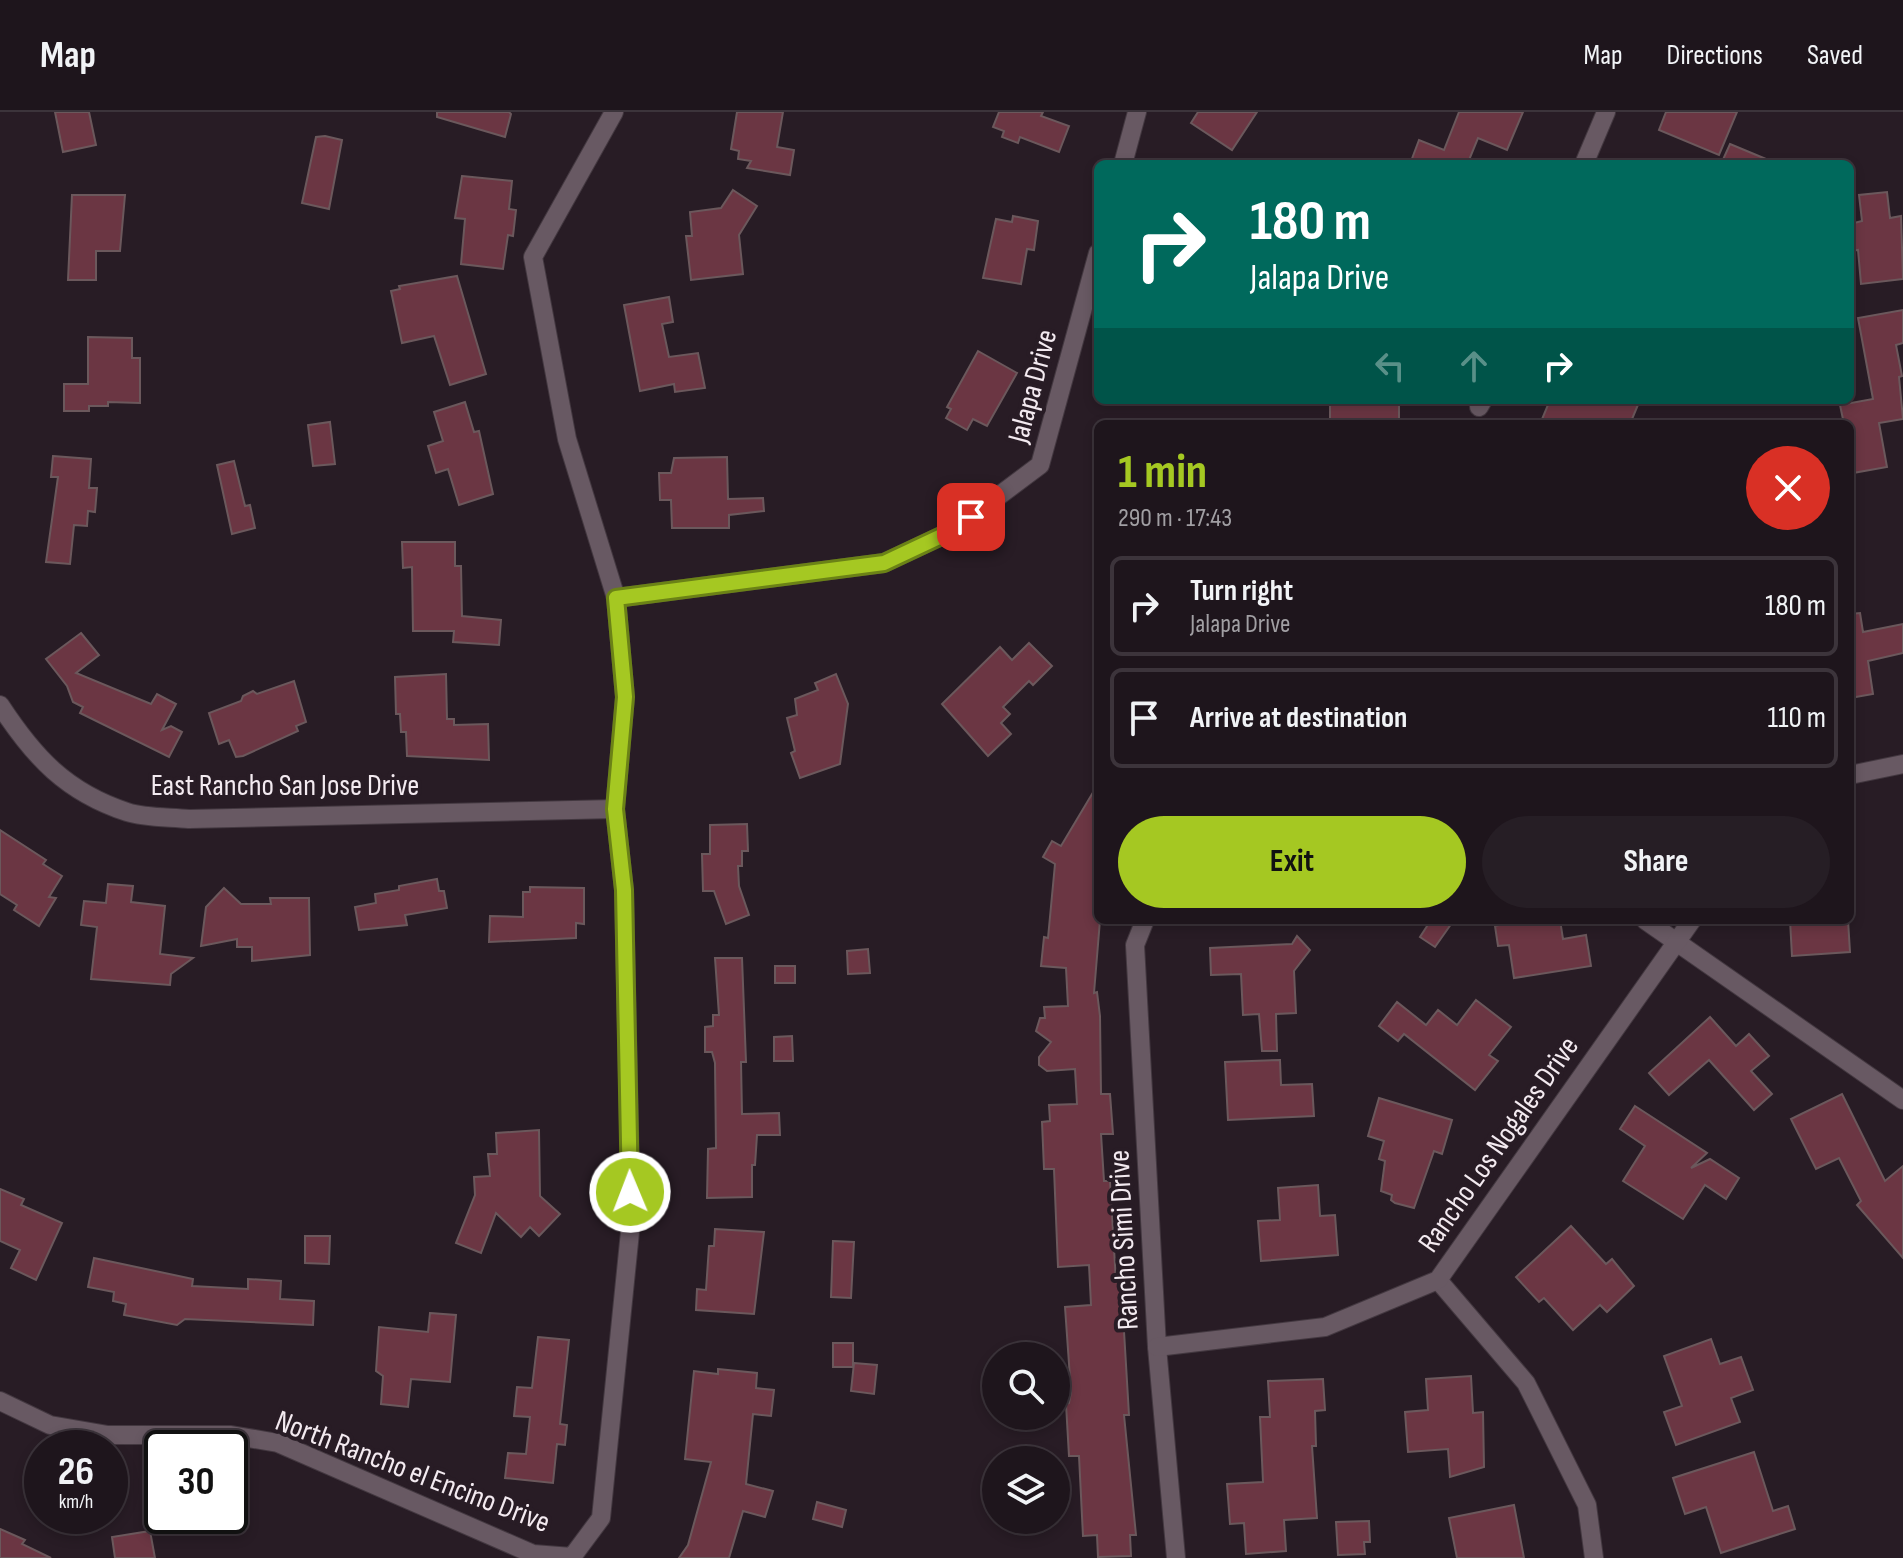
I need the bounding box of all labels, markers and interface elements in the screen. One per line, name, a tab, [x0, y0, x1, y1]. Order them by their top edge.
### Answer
text: Map	[40, 33, 96, 78]
text: Map	[1584, 39, 1623, 72]
text: Directions	[1667, 39, 1763, 72]
text: Saved	[1807, 39, 1863, 72]
text: 180 m	[1250, 189, 1371, 256]
icon: right	[1118, 192, 1222, 296]
text: Jalapa Drive	[1250, 257, 1389, 300]
street label: Jalapa Drive	[1000, 326, 1065, 448]
icon: left	[1368, 344, 1412, 388]
icon: ahead	[1452, 344, 1496, 388]
icon: right	[1536, 344, 1580, 388]
text: 1 min	[1118, 444, 1207, 501]
button: close	[1746, 446, 1830, 530]
pin	[937, 483, 1005, 551]
icon: arrive	[949, 495, 993, 539]
text: 290 m · 17:43	[1118, 503, 1232, 534]
text: Turn right	[1190, 573, 1293, 609]
icon: right	[1122, 584, 1166, 628]
text: 180 m	[1765, 588, 1826, 624]
text: Jalapa Drive	[1190, 609, 1290, 640]
icon: arrive	[1122, 696, 1166, 740]
text: Arrive at destination	[1190, 700, 1407, 736]
text: 110 m	[1768, 700, 1826, 736]
street label: East Rancho San Jose Drive	[151, 768, 419, 804]
button: Exit	[1118, 816, 1466, 908]
button: Share	[1482, 816, 1830, 908]
street label: Rancho Los Nogales Drive	[1411, 1030, 1587, 1259]
street label: Rancho Simi Drive	[1101, 1149, 1147, 1331]
position arrow	[588, 1150, 672, 1234]
map controls	[982, 1342, 1070, 1534]
button: search	[982, 1342, 1070, 1430]
street label: North Rancho el Encino Drive	[270, 1403, 555, 1541]
speed limit sign: 30	[144, 1430, 248, 1534]
button: layers	[982, 1446, 1070, 1534]
text: 26	[58, 1448, 94, 1496]
text: km/h	[59, 1490, 93, 1514]

